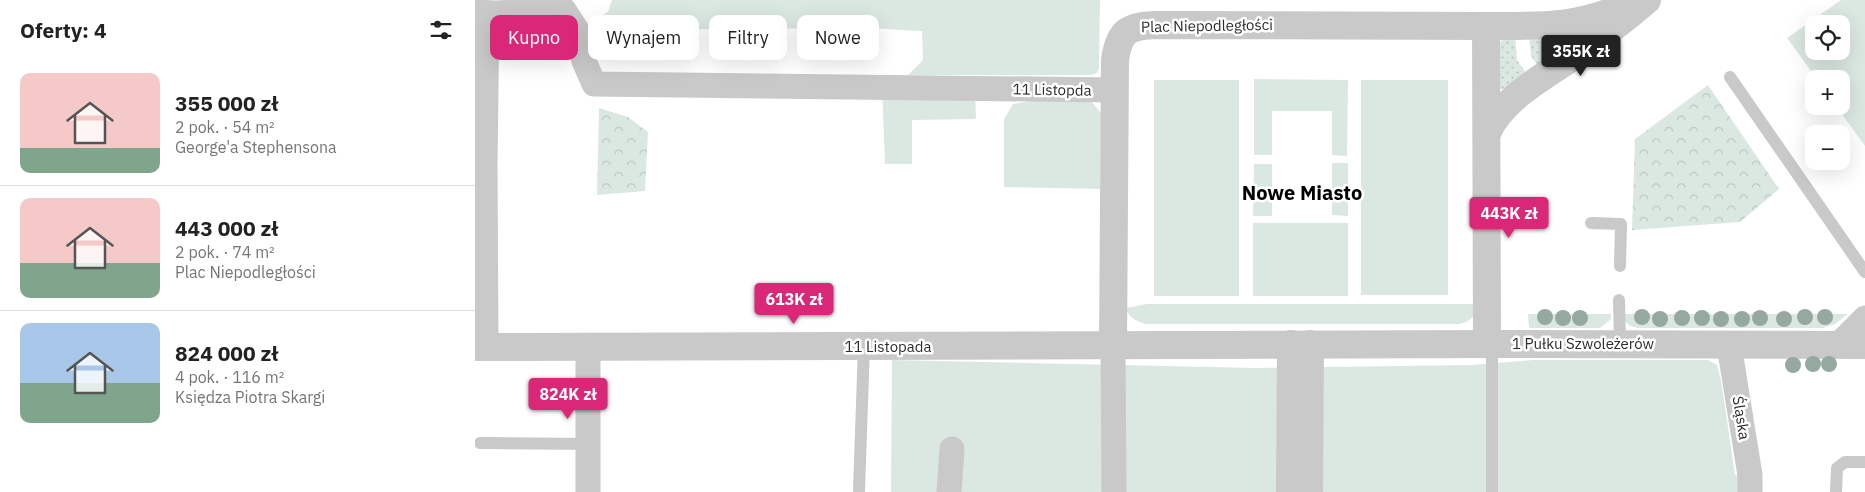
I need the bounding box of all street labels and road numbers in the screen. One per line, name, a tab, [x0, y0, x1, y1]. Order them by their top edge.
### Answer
street label: Plac Niepodległości	[1141, 15, 1273, 36]
street label: 11 Listopda	[1012, 79, 1092, 100]
street label: 1 Pułku Szwoleżerów	[1512, 334, 1655, 353]
street label: 11 Listopada	[844, 337, 932, 356]
street label: Śląska	[1729, 395, 1754, 441]

